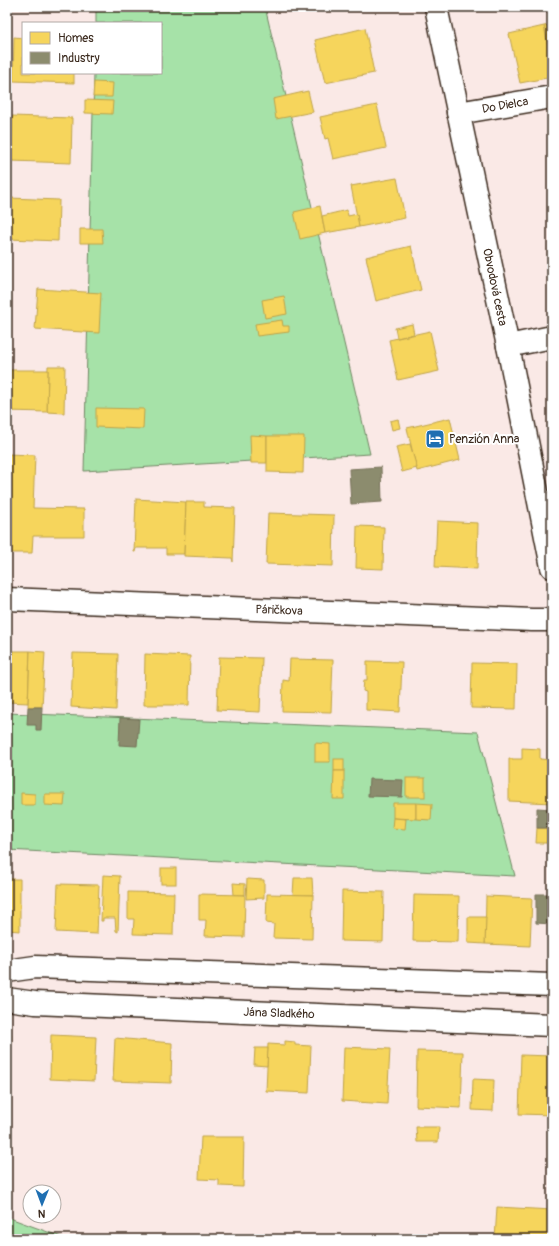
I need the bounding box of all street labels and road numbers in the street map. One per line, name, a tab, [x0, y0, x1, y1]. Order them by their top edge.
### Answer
street label: Do Dielca	[481, 94, 530, 117]
street label: Obvodová cesta	[479, 247, 510, 328]
street label: Páričkova	[255, 602, 303, 619]
street label: Jána Sladkého	[243, 1005, 315, 1022]

